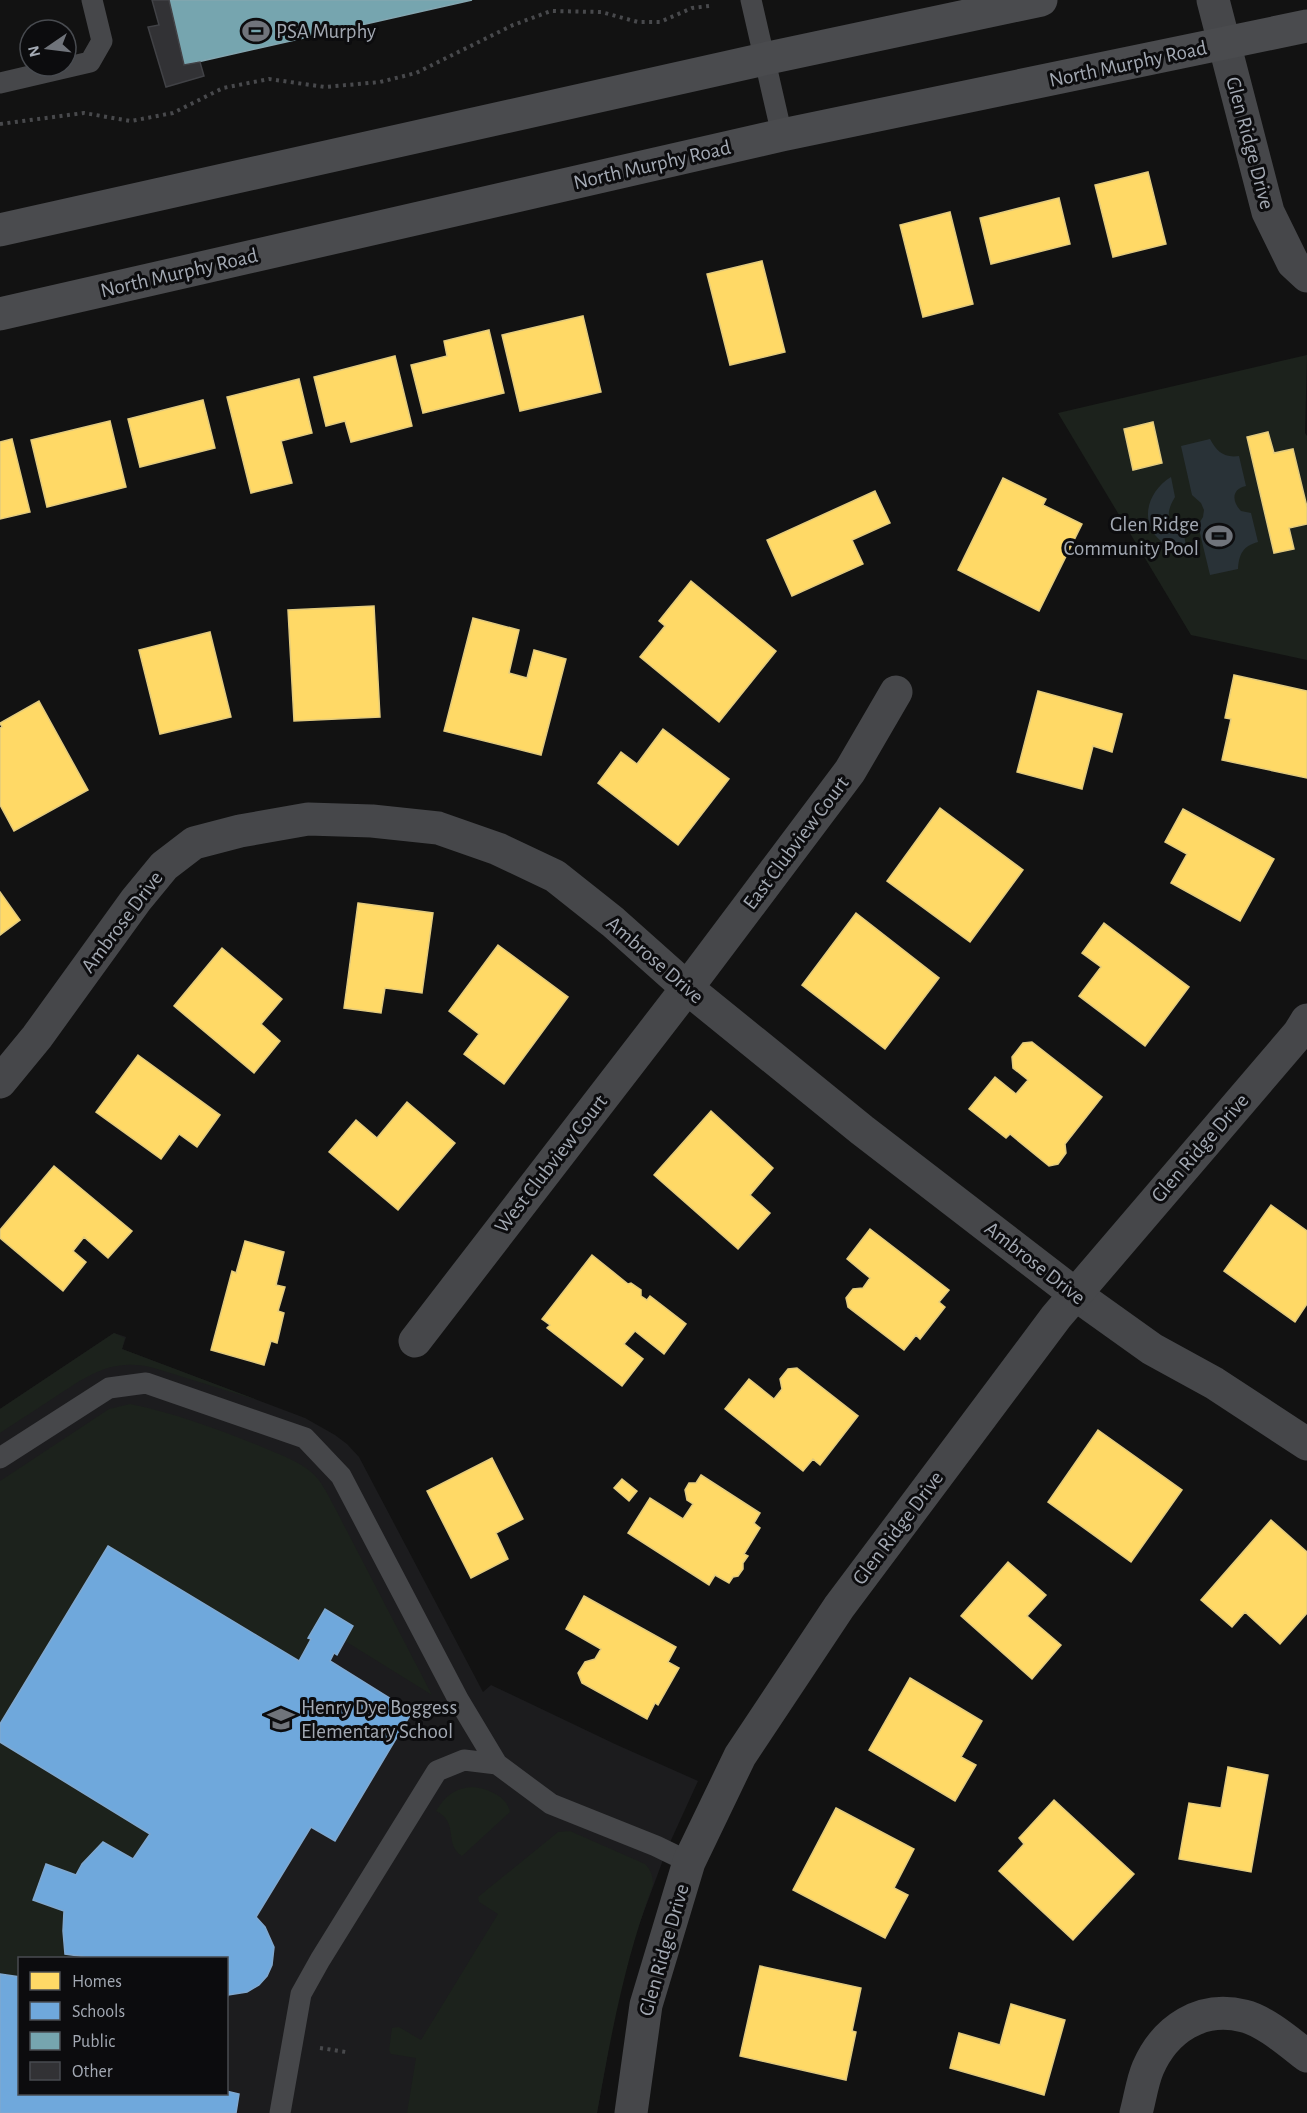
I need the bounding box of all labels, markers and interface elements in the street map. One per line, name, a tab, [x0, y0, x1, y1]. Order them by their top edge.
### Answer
sports icon: PSA Murphy	[241, 16, 271, 46]
north arrow	[18, 18, 78, 78]
place label: PSA Murphy	[276, 21, 376, 42]
street label: North Murphy Road	[1047, 37, 1209, 91]
text: N	[25, 44, 44, 59]
street label: Glen Ridge Drive	[1222, 74, 1278, 212]
street label: North Murphy Road	[571, 137, 733, 193]
street label: North Murphy Road	[98, 245, 260, 301]
place label: Glen Ridge Community Pool	[1064, 514, 1199, 559]
sports icon: Glen Ridge Community Pool	[1204, 521, 1234, 551]
street label: East Clubview Court	[739, 772, 853, 913]
street label: Ambrose Drive	[77, 867, 167, 977]
street label: Ambrose Drive	[602, 912, 708, 1008]
street label: Glen Ridge Drive	[1147, 1090, 1253, 1206]
street label: West Clubview Court	[491, 1091, 611, 1237]
street label: Ambrose Drive	[981, 1217, 1089, 1309]
street label: Glen Ridge Drive	[849, 1467, 947, 1589]
place label: Henry Dye Boggess Elementary School	[301, 1697, 457, 1742]
school or university icon: Henry Dye Boggess Elementary School	[266, 1704, 296, 1734]
street label: Glen Ridge Drive	[635, 1882, 693, 2018]
legend	[18, 1957, 228, 2095]
text: Homes	[72, 1973, 122, 1991]
text: Schools	[72, 2003, 125, 2021]
text: Public	[72, 2033, 115, 2051]
text: Other	[72, 2063, 113, 2081]

